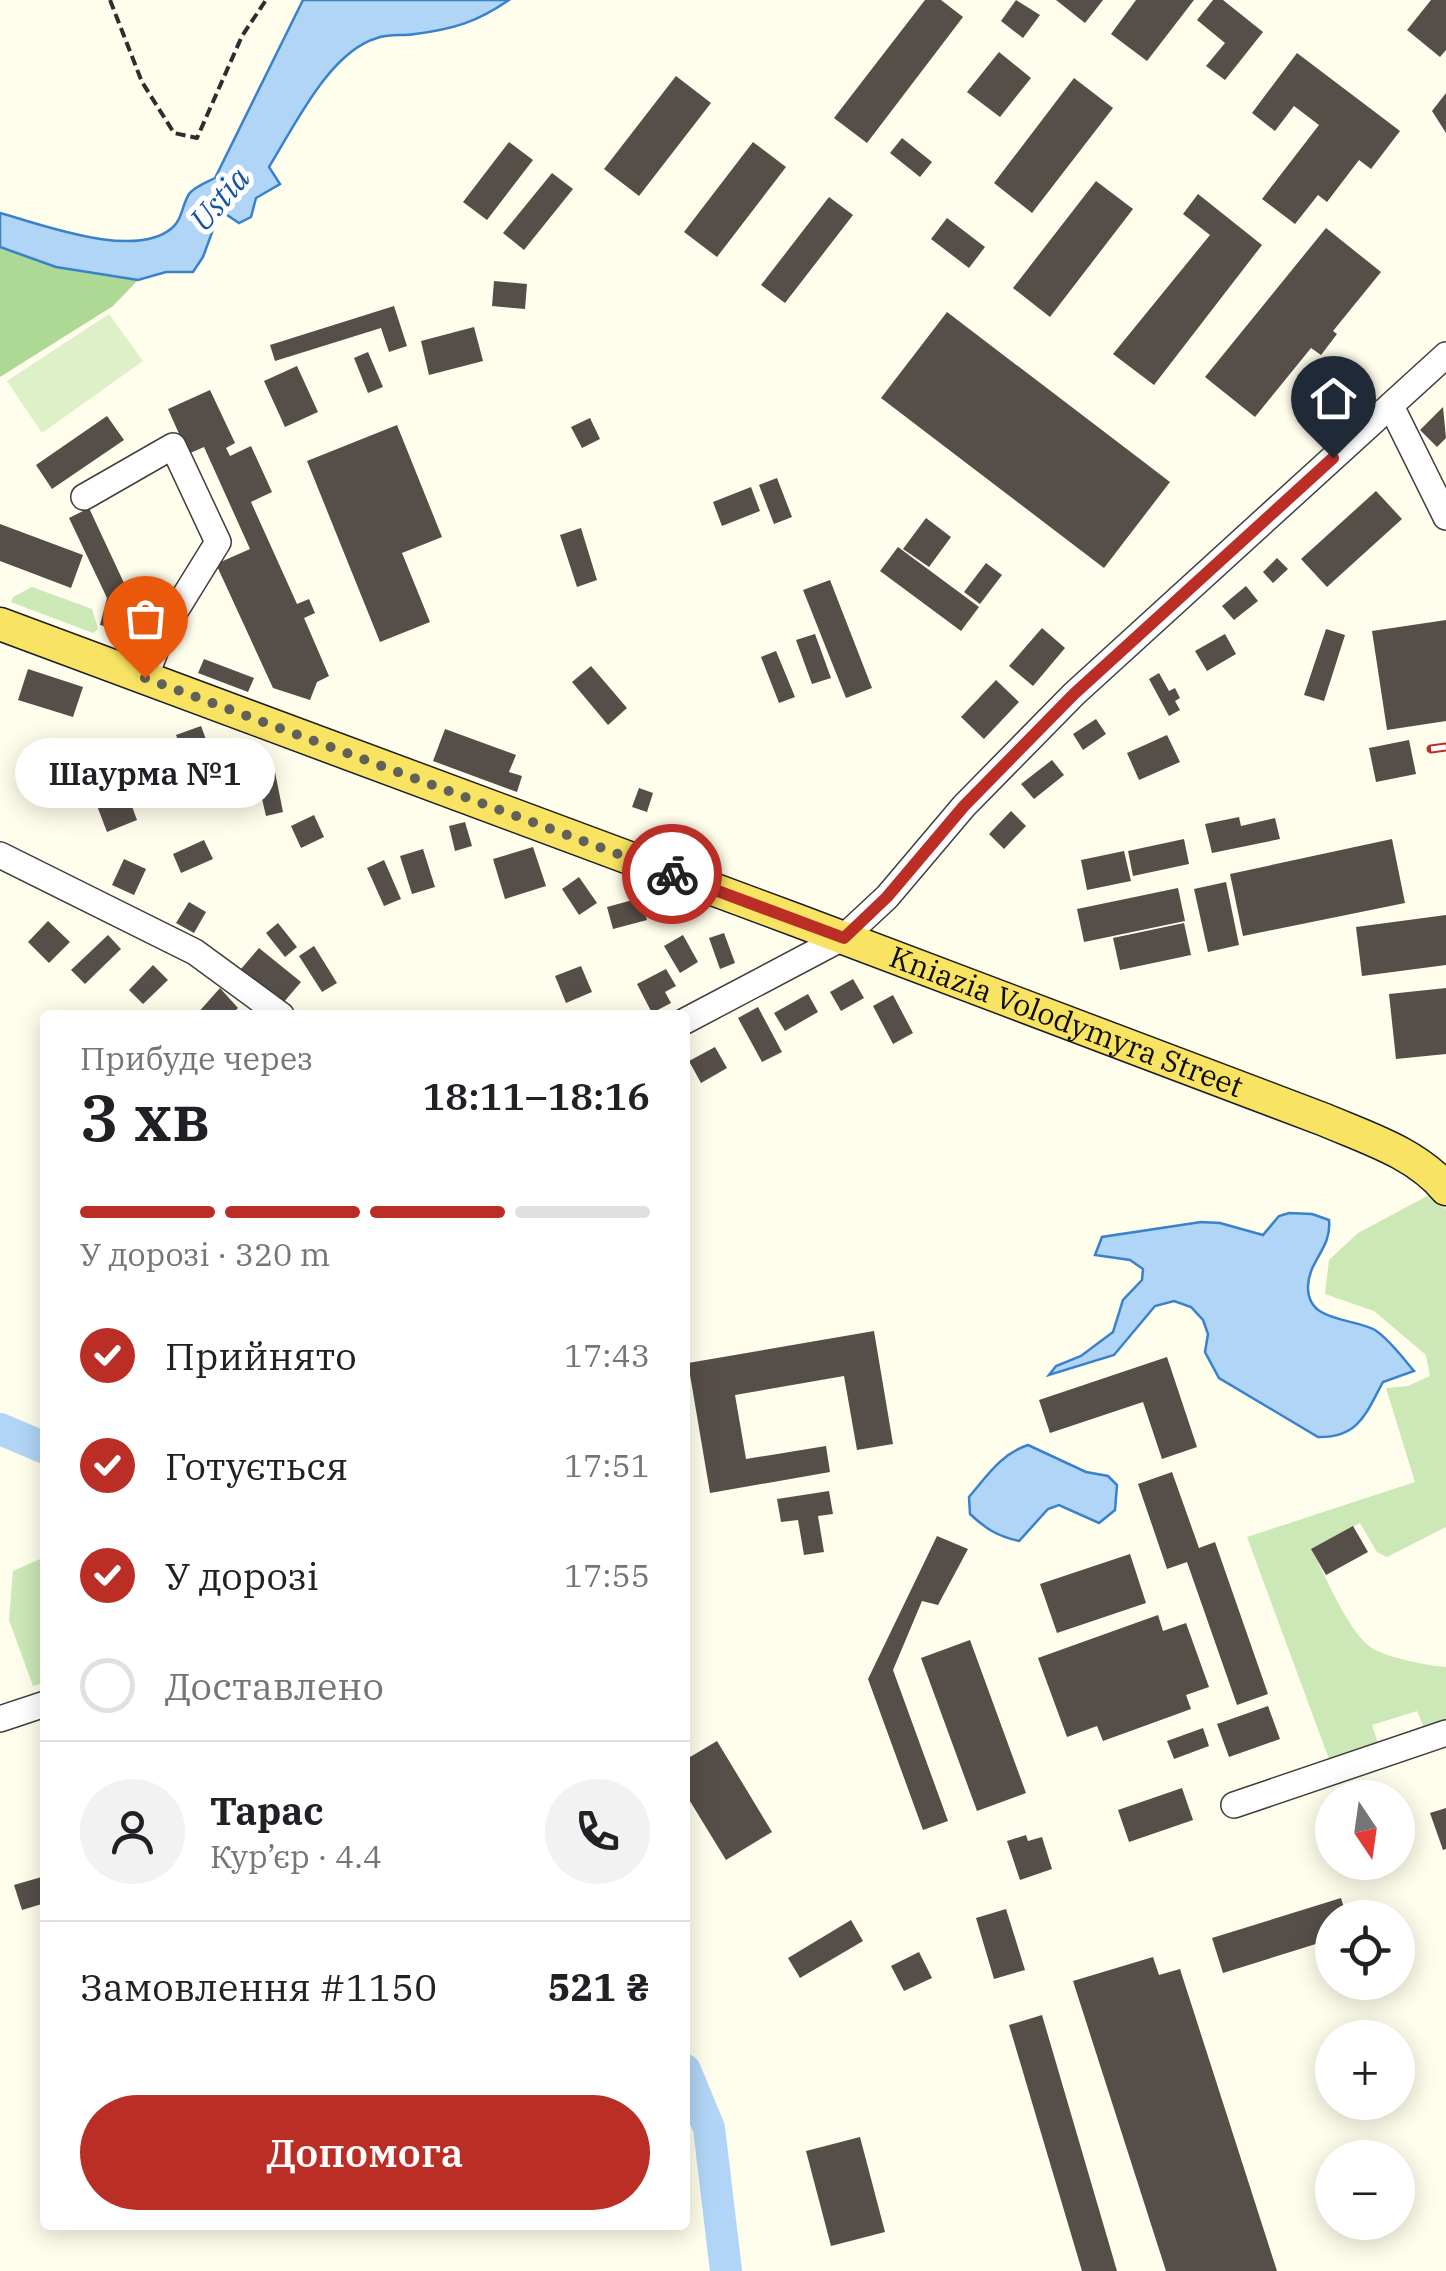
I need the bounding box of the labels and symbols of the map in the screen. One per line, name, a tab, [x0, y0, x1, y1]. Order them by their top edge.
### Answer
water label: Ustia	[180, 157, 259, 239]
pin	[1291, 356, 1376, 459]
pin	[103, 576, 188, 679]
callout: Шаурма №1	[15, 738, 275, 808]
courier	[622, 824, 722, 924]
street label: Kniazia Volodymyra Street	[884, 936, 1249, 1105]
north arrow	[1315, 1780, 1415, 1880]

